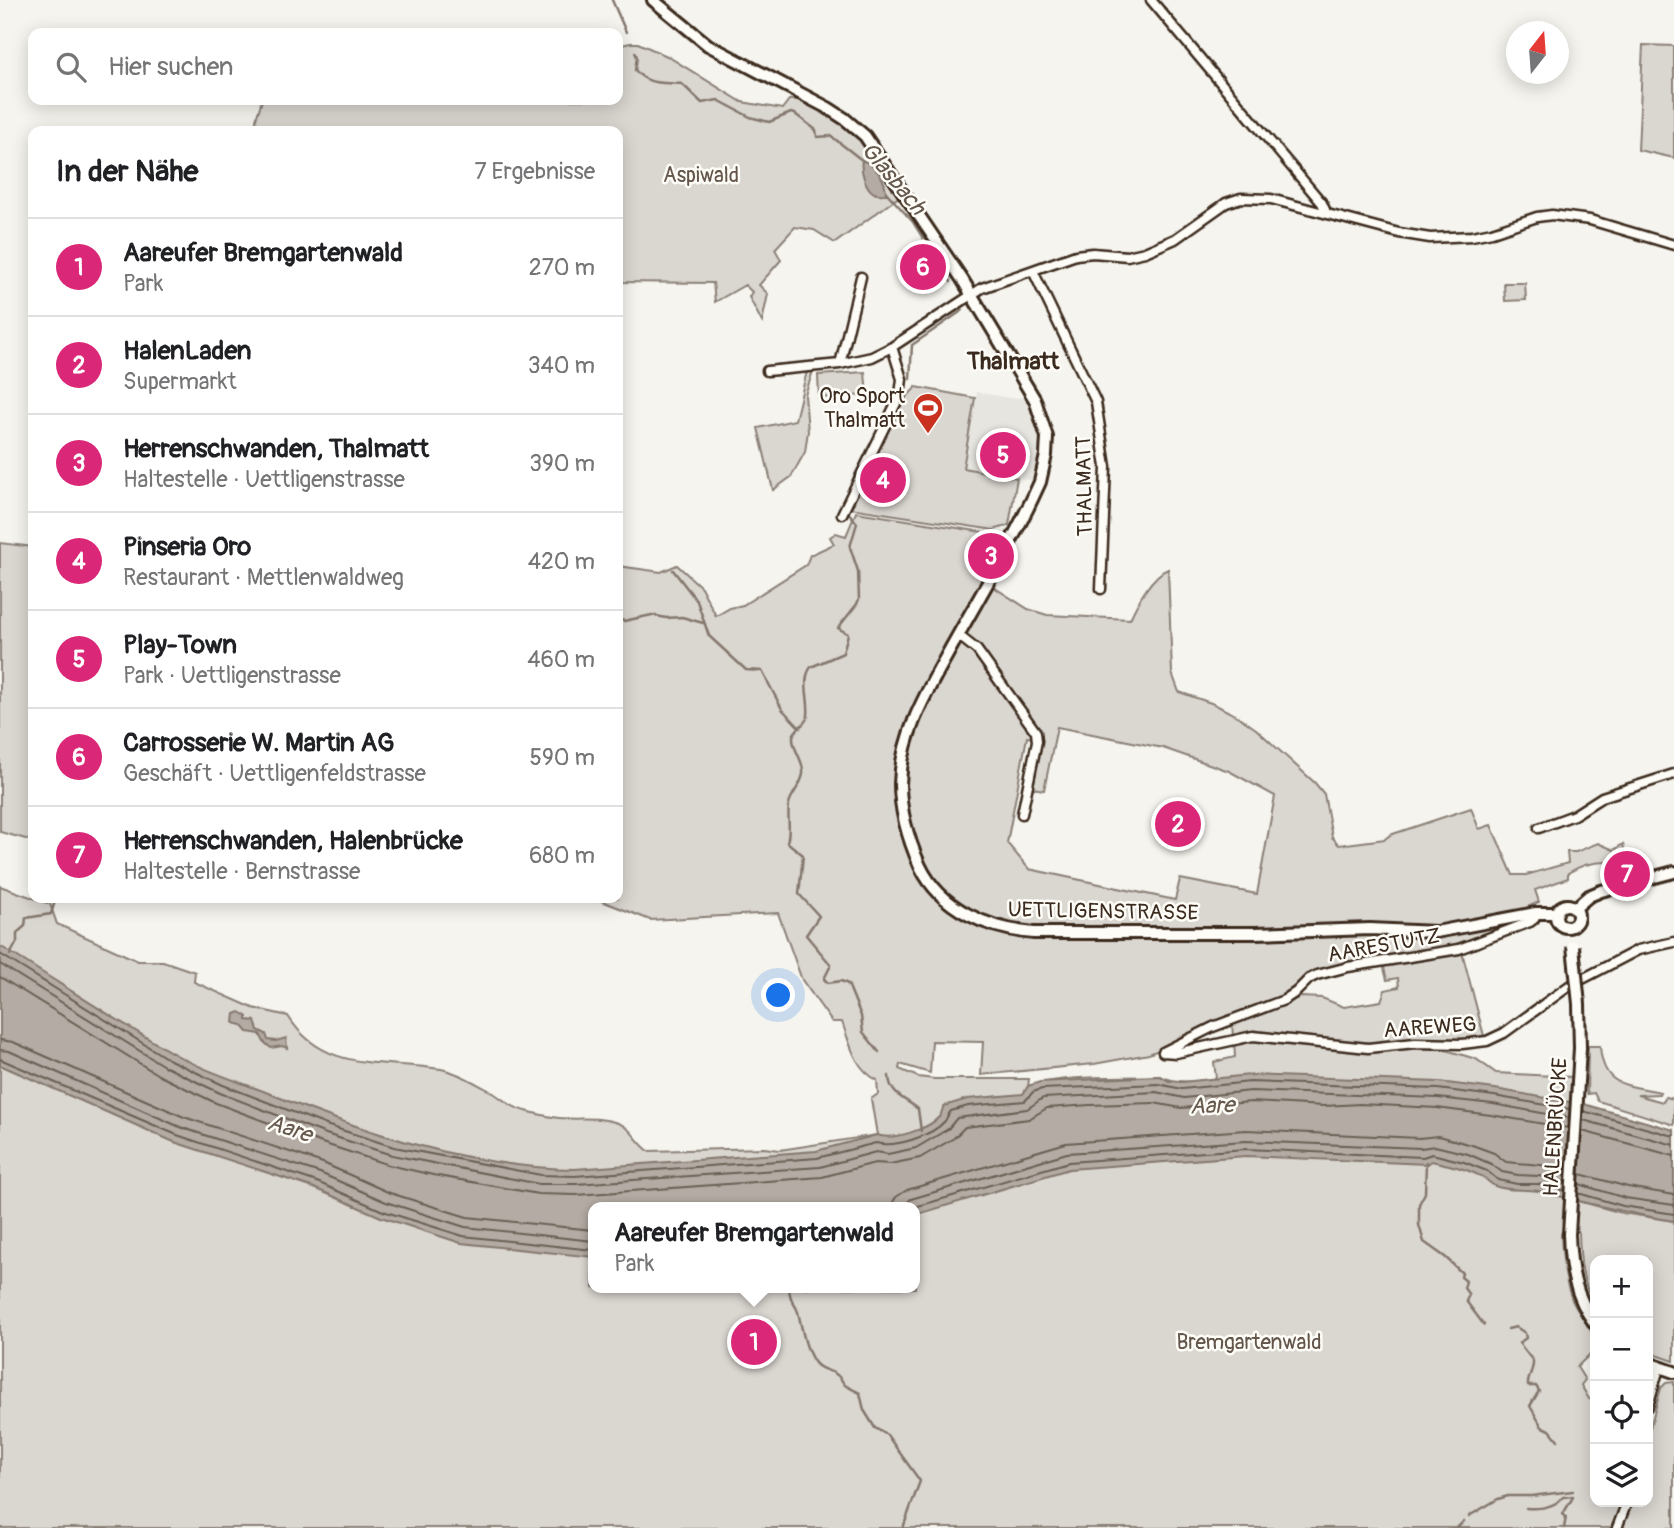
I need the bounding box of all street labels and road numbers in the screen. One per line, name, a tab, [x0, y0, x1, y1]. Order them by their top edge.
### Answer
street label: THALMATT	[1070, 435, 1099, 537]
street label: UETTLIGENSTRASSE	[1008, 896, 1199, 927]
street label: AARESTUTZ	[1326, 922, 1443, 969]
street label: AAREWEG	[1383, 1011, 1477, 1044]
street label: HALENBRÜCKE	[1537, 1057, 1574, 1197]

